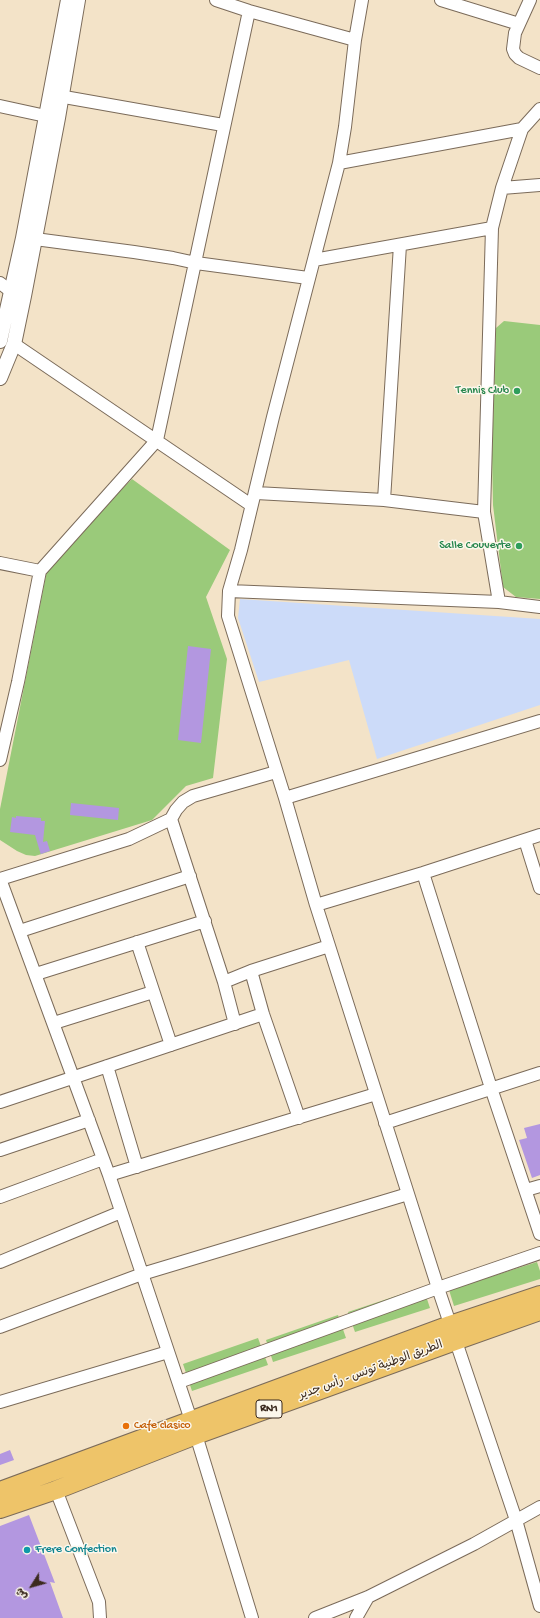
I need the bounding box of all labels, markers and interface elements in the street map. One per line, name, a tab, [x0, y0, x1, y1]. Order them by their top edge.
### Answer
place label: Tennis Club	[456, 384, 509, 398]
marker: Tennis Club	[512, 386, 522, 396]
place label: Salle Couverte	[439, 539, 511, 553]
marker: Salle Couverte	[514, 541, 524, 551]
street label: الطريق الوطنية تونس - رأس جدير	[297, 1338, 445, 1404]
road number: RN1	[256, 1400, 282, 1418]
place label: Cafe clasico	[134, 1419, 191, 1433]
marker: Cafe clasico	[121, 1421, 131, 1431]
place label: Frere Confection	[35, 1543, 117, 1557]
marker: Frere Confection	[22, 1545, 32, 1555]
north arrow	[12, 1566, 52, 1606]
text: ش	[14, 1585, 31, 1602]

